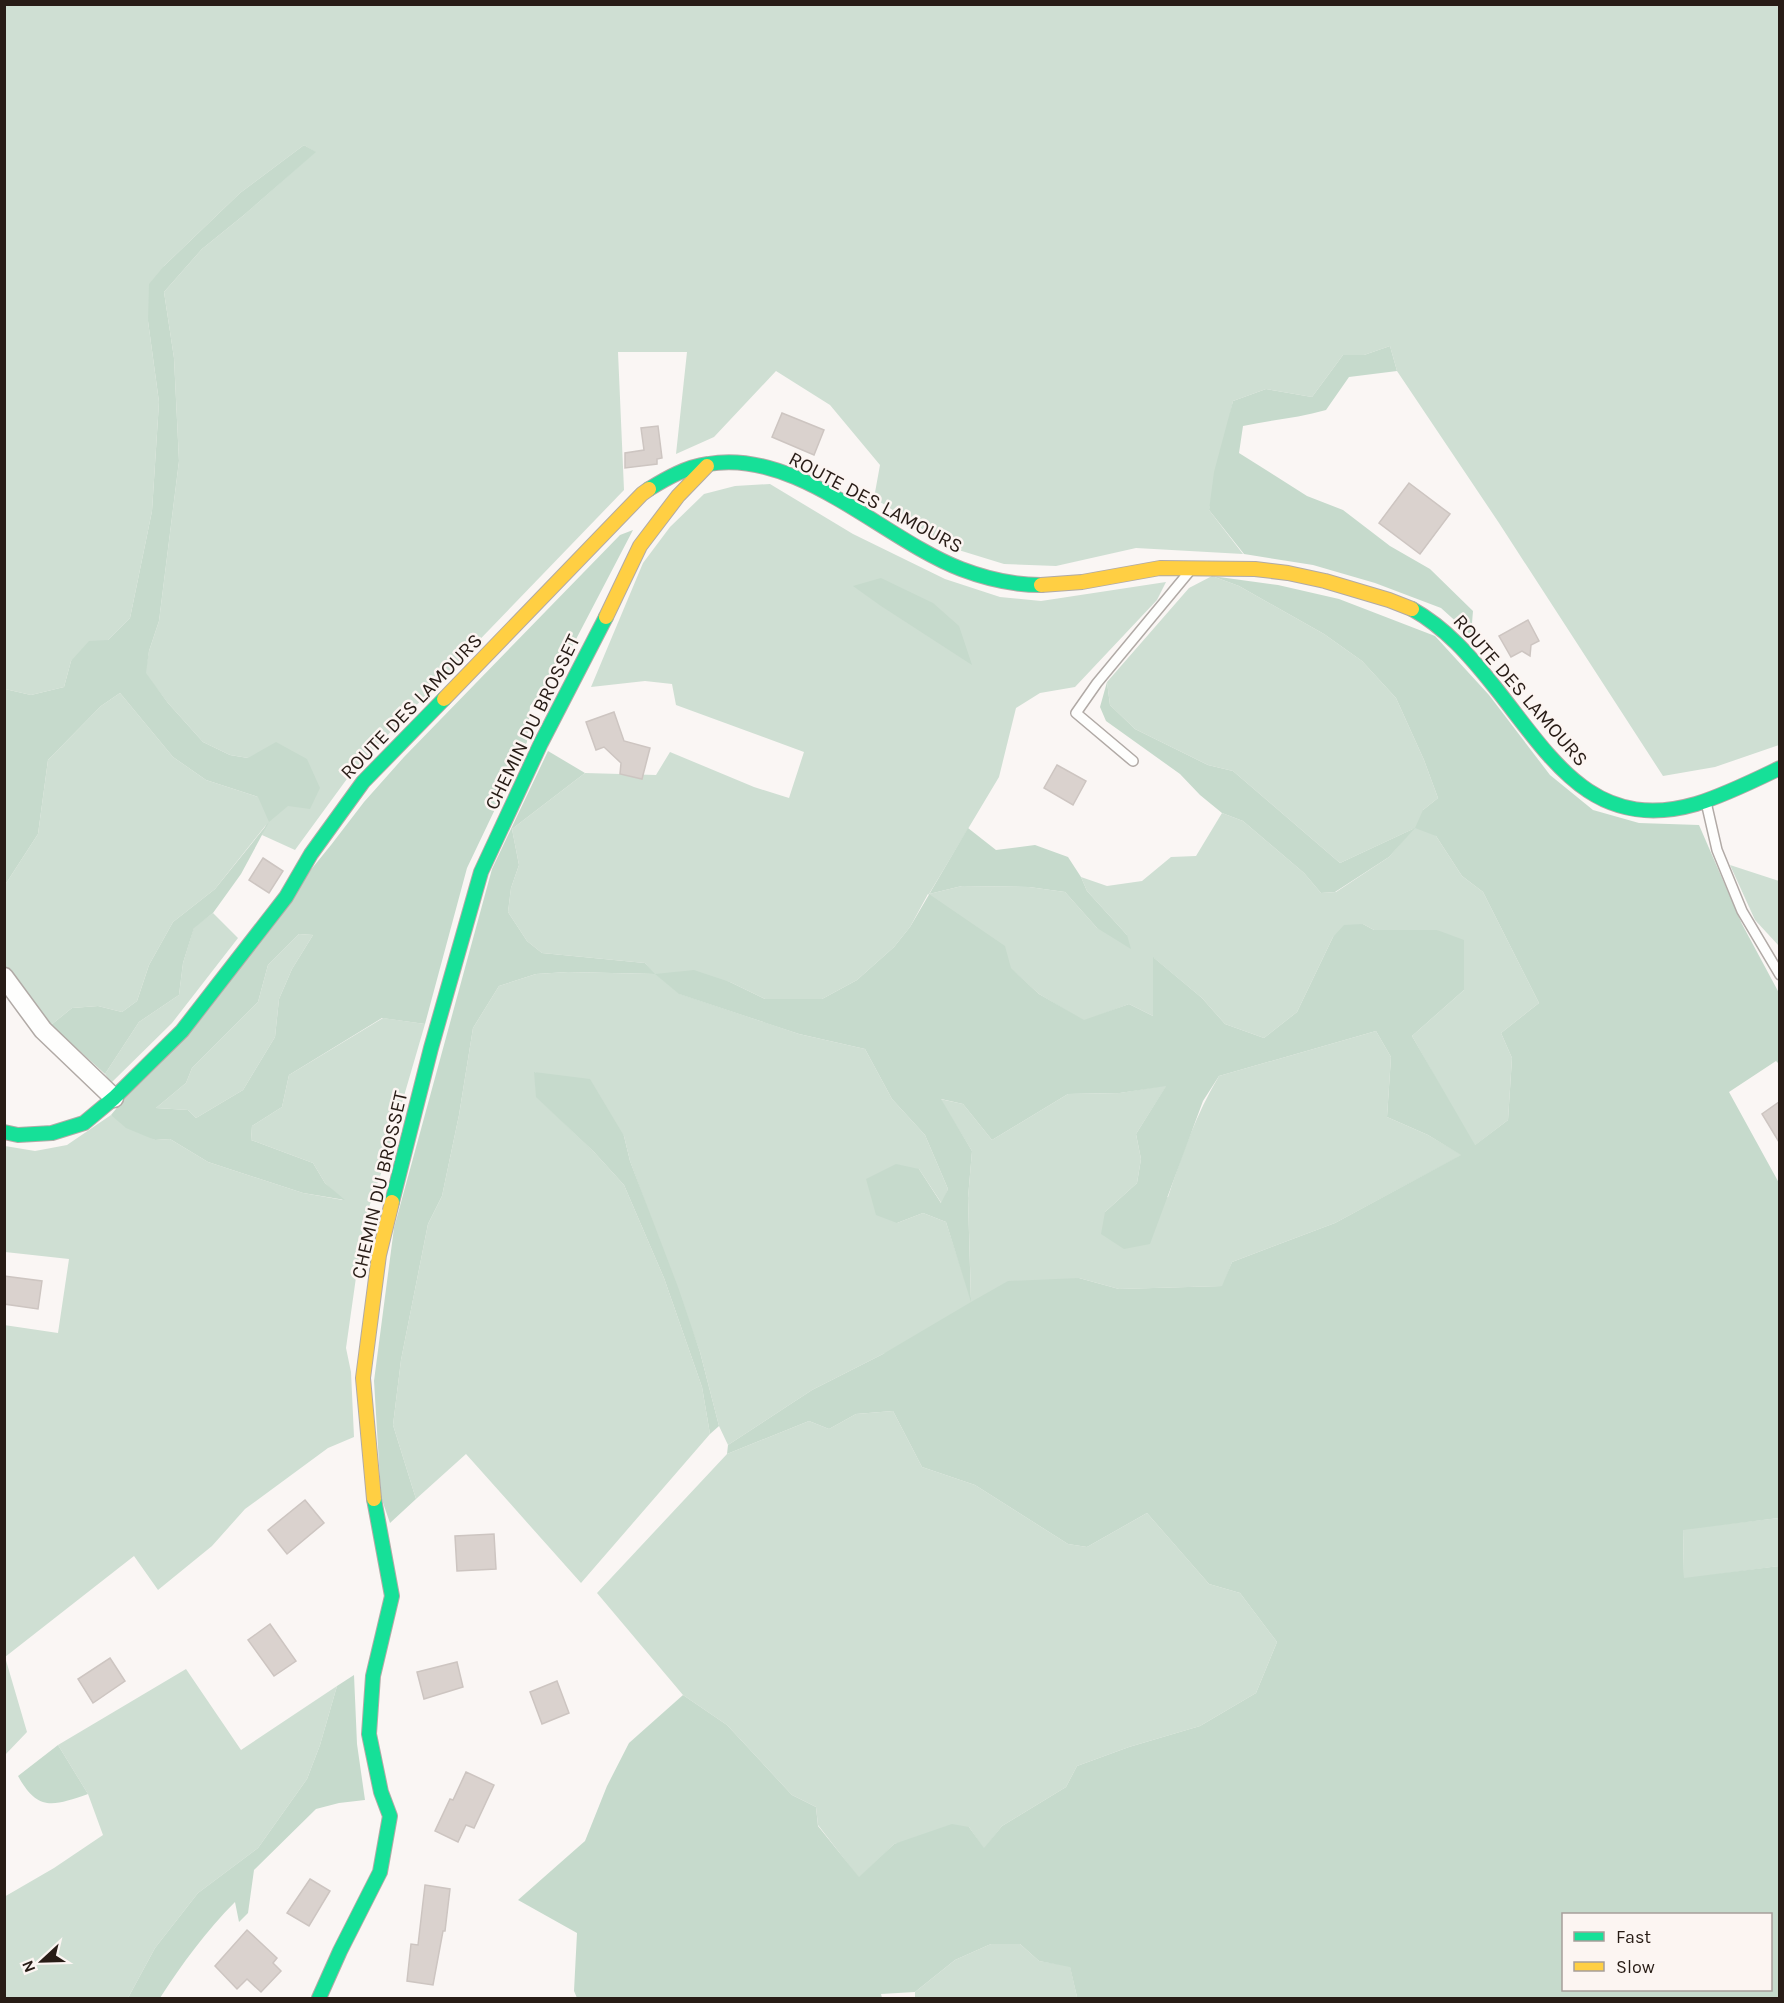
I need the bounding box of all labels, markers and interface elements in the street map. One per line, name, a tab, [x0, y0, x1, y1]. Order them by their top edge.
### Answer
street label: ROUTE DES LAMOURS	[785, 447, 967, 558]
street label: ROUTE DES LAMOURS	[1448, 610, 1593, 771]
street label: ROUTE DES LAMOURS	[336, 629, 487, 784]
street label: CHEMIN DU BROSSET	[480, 631, 585, 813]
street label: CHEMIN DU BROSSET	[347, 1089, 412, 1281]
legend	[1562, 1913, 1772, 1991]
text: Fast	[1616, 1926, 1651, 1948]
north arrow	[12, 1931, 72, 1991]
text: Slow	[1616, 1956, 1655, 1978]
text: N	[18, 1958, 40, 1975]

